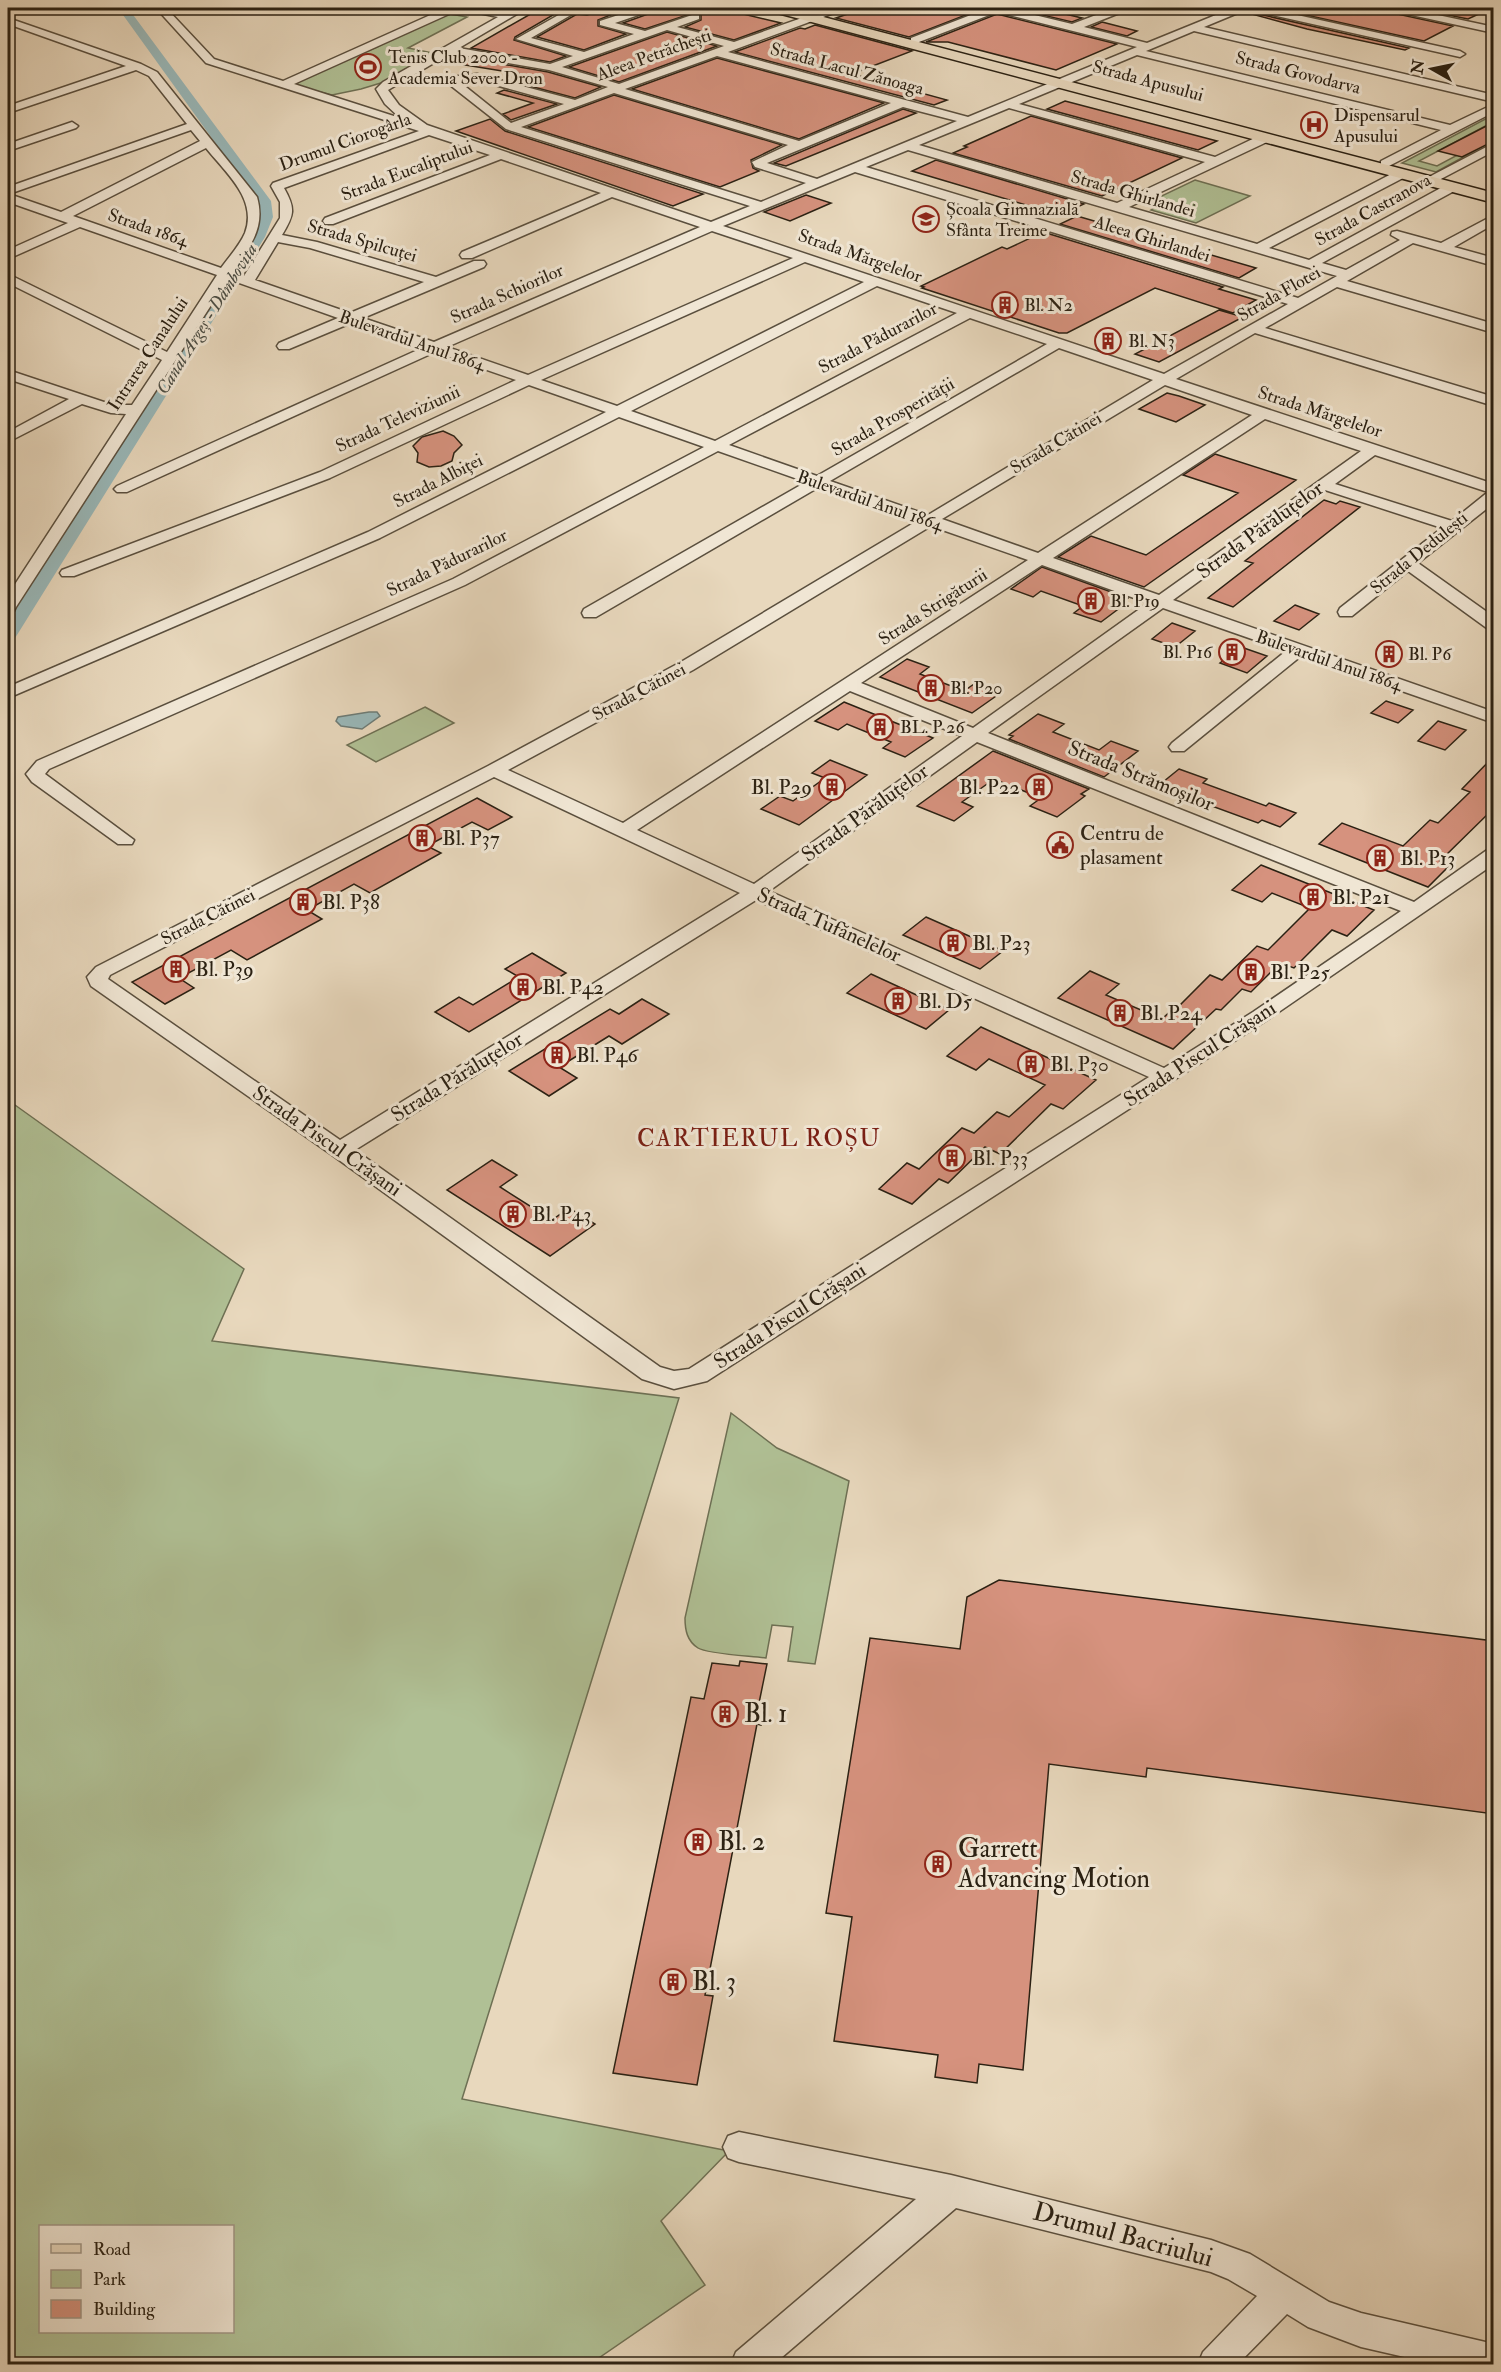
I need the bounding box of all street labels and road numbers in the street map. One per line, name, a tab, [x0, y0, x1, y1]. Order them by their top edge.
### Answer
street label: Aleea Petrăchești	[592, 23, 715, 87]
street label: Strada Lacul Zănoaga	[768, 37, 927, 101]
street label: Strada Govodarva	[1233, 46, 1364, 100]
street label: Strada Apusului	[1090, 55, 1206, 107]
street label: Drumul Ciorogârla	[276, 107, 415, 177]
street label: Strada Eucaliptului	[338, 135, 476, 207]
street label: Strada Ghirlandei	[1068, 165, 1198, 223]
street label: Strada Castranova	[1311, 168, 1436, 251]
street label: Strada 1864	[105, 204, 193, 253]
street label: Aleea Ghirlandei	[1090, 210, 1213, 268]
street label: Strada Spilcuței	[304, 214, 420, 268]
street label: Strada Mărgelelor	[795, 224, 925, 288]
street label: Strada Schiorilor	[447, 259, 567, 329]
street label: Strada Flotei	[1233, 261, 1325, 327]
street label: Intrarea Canalului	[103, 292, 194, 415]
street label: Strada Pădurarilor	[815, 297, 942, 379]
street label: Bulevardul Anul 1864	[336, 305, 489, 377]
street label: Strada Prosperității	[827, 372, 959, 462]
street label: Strada Televiziunii	[332, 380, 464, 458]
street label: Strada Mărgelelor	[1255, 381, 1385, 443]
street label: Strada Cătinei	[1006, 407, 1106, 479]
street label: Strada Albiței	[389, 448, 487, 513]
street label: Bulevardul Anul 1864	[794, 465, 947, 537]
street label: Strada Părăluțelor	[1191, 475, 1329, 585]
street label: Strada Dedulești	[1365, 506, 1473, 599]
street label: Strada Pădurarilor	[383, 524, 511, 602]
street label: Strada Strigăturii	[874, 563, 992, 651]
street label: Bulevardul Anul 1864	[1253, 625, 1406, 697]
street label: Strada Cătinei	[588, 658, 690, 726]
street label: Strada Strămoșilor	[1064, 734, 1218, 818]
street label: Strada Părăluțelor	[796, 758, 934, 868]
street label: Strada Tufănelelor	[753, 881, 905, 969]
street label: Strada Cătinei	[157, 883, 259, 951]
street label: Strada Piscul Crășani	[1119, 994, 1282, 1113]
street label: Strada Părăluțelor	[386, 1026, 528, 1128]
street label: Strada Piscul Crășani	[247, 1079, 407, 1203]
street label: Strada Piscul Crășani	[709, 1256, 872, 1375]
street label: Drumul Bacriului	[1030, 2196, 1217, 2274]

